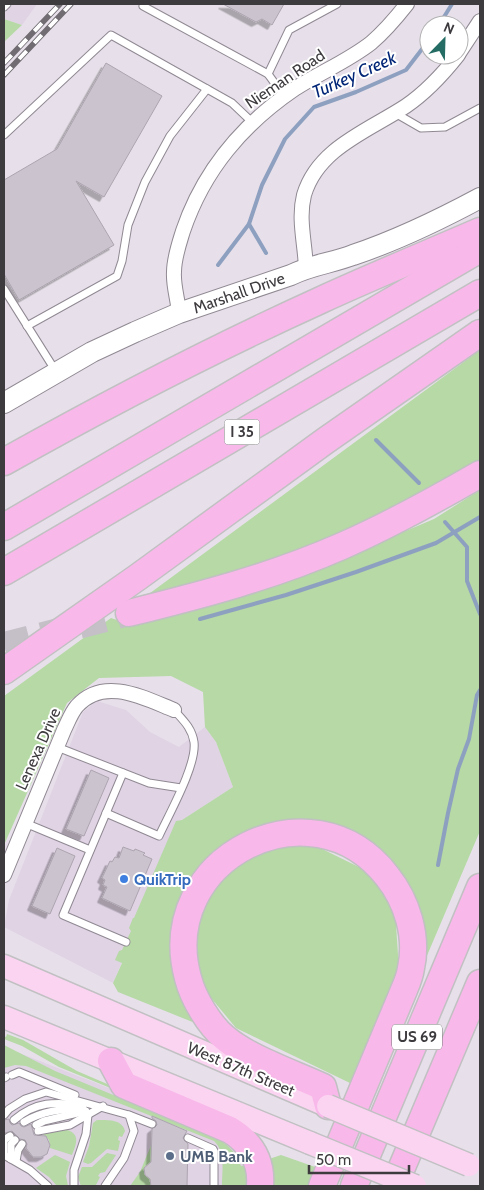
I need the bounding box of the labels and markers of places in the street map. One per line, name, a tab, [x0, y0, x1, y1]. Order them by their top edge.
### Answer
place label: QuikTrip	[134, 870, 191, 889]
marker: QuikTrip	[118, 873, 130, 885]
place label: UMB Bank	[180, 1147, 253, 1166]
marker: UMB Bank	[164, 1150, 176, 1162]

